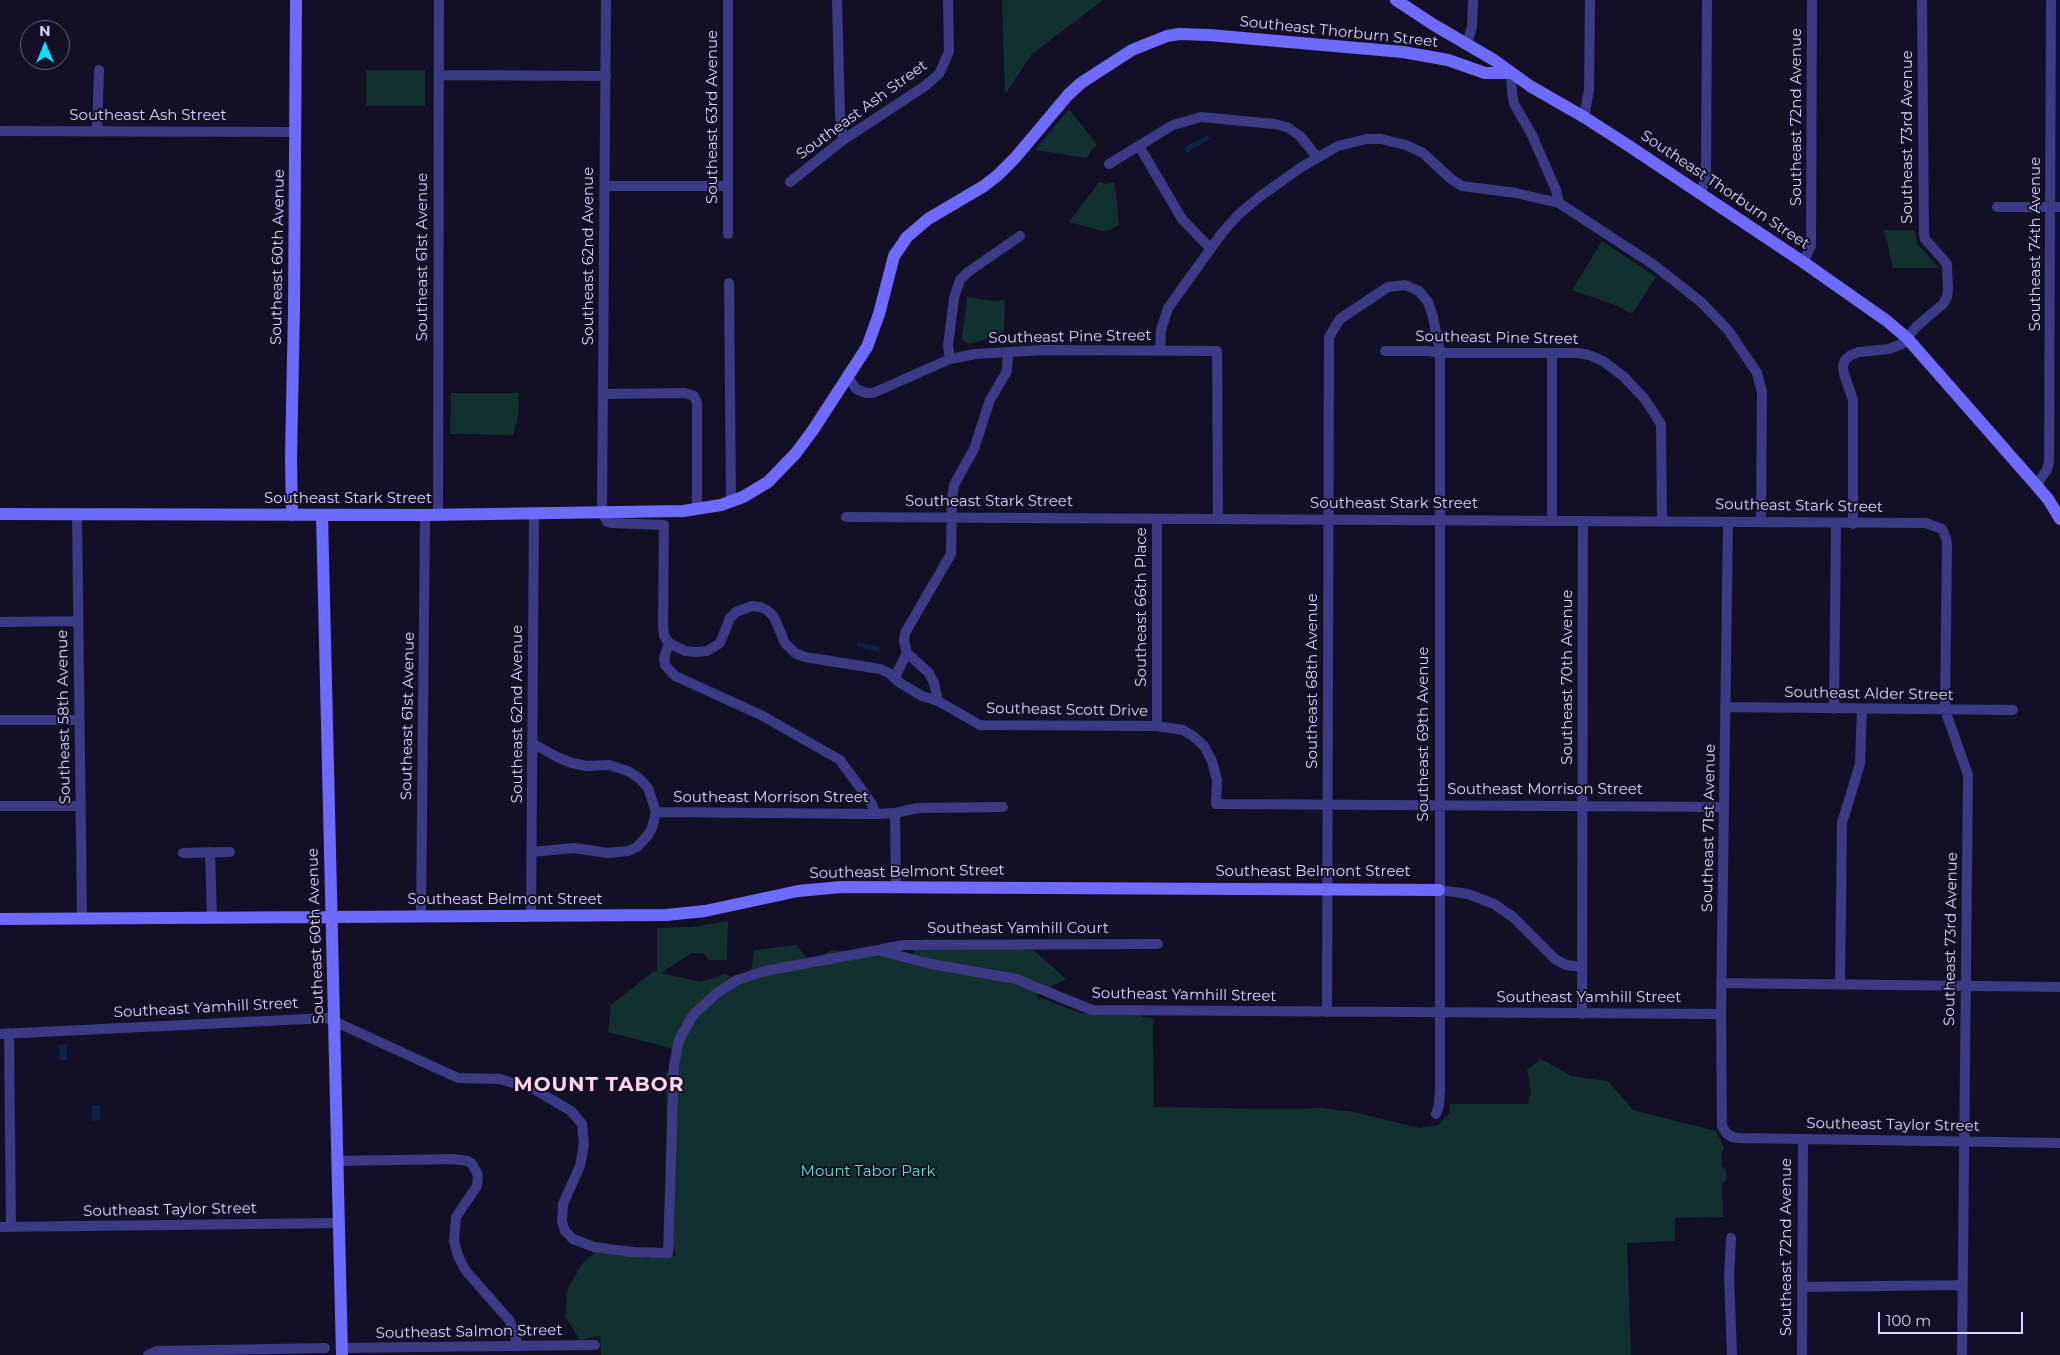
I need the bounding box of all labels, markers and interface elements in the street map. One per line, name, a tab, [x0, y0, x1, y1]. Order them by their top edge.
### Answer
street label: Southeast Thorburn Street	[1239, 13, 1439, 51]
north arrow	[20, 20, 70, 70]
text: N	[39, 22, 51, 40]
street label: Southeast 72nd Avenue	[1788, 28, 1806, 206]
street label: Southeast 63rd Avenue	[704, 30, 722, 204]
street label: Southeast 73rd Avenue	[1899, 50, 1917, 224]
street label: Southeast Ash Street	[793, 56, 931, 164]
street label: Southeast Ash Street	[69, 107, 227, 125]
street label: Southeast Thorburn Street	[1637, 127, 1813, 253]
street label: Southeast 74th Avenue	[2027, 157, 2045, 331]
street label: Southeast 62nd Avenue	[580, 167, 598, 345]
street label: Southeast 60th Avenue	[267, 169, 289, 345]
street label: Southeast 61st Avenue	[414, 173, 432, 341]
street label: Southeast Pine Street	[988, 327, 1152, 347]
street label: Southeast Pine Street	[1415, 328, 1579, 348]
street label: Southeast Stark Street	[264, 490, 432, 508]
street label: Southeast Stark Street	[905, 493, 1073, 511]
street label: Southeast Stark Street	[1310, 495, 1478, 513]
street label: Southeast Stark Street	[1715, 496, 1883, 516]
street label: Southeast 66th Place	[1133, 527, 1151, 687]
street label: Southeast 70th Avenue	[1559, 589, 1577, 765]
street label: Southeast 68th Avenue	[1304, 593, 1322, 769]
street label: Southeast 62nd Avenue	[509, 625, 527, 803]
street label: Southeast 58th Avenue	[53, 629, 75, 805]
street label: Southeast 61st Avenue	[398, 632, 418, 800]
street label: Southeast 69th Avenue	[1415, 646, 1433, 822]
street label: Southeast Alder Street	[1784, 684, 1954, 704]
street label: Southeast Scott Drive	[986, 700, 1148, 720]
street label: Southeast 71st Avenue	[1699, 744, 1719, 912]
street label: Southeast Morrison Street	[1447, 781, 1643, 799]
street label: Southeast Morrison Street	[673, 789, 869, 807]
street label: Southeast 60th Avenue	[304, 848, 328, 1024]
street label: Southeast 73rd Avenue	[1940, 852, 1962, 1026]
street label: Southeast Belmont Street	[809, 861, 1005, 883]
street label: Southeast Belmont Street	[1215, 863, 1411, 881]
street label: Southeast Belmont Street	[407, 891, 603, 909]
street label: Southeast Yamhill Court	[927, 920, 1109, 938]
street label: Southeast Yamhill Street	[1091, 984, 1277, 1006]
street label: Southeast Yamhill Street	[1497, 989, 1681, 1007]
street label: Southeast Yamhill Street	[113, 994, 299, 1022]
district label: MOUNT TABOR	[512, 1073, 686, 1097]
street label: Southeast Taylor Street	[1806, 1114, 1980, 1136]
street label: Southeast 72nd Avenue	[1778, 1158, 1796, 1336]
park label: Mount Tabor Park	[801, 1163, 935, 1181]
street label: Southeast Taylor Street	[83, 1199, 257, 1221]
scale bar	[1880, 1302, 2025, 1334]
text: 100 m	[1886, 1311, 1931, 1330]
street label: Southeast Salmon Street	[375, 1321, 563, 1343]

